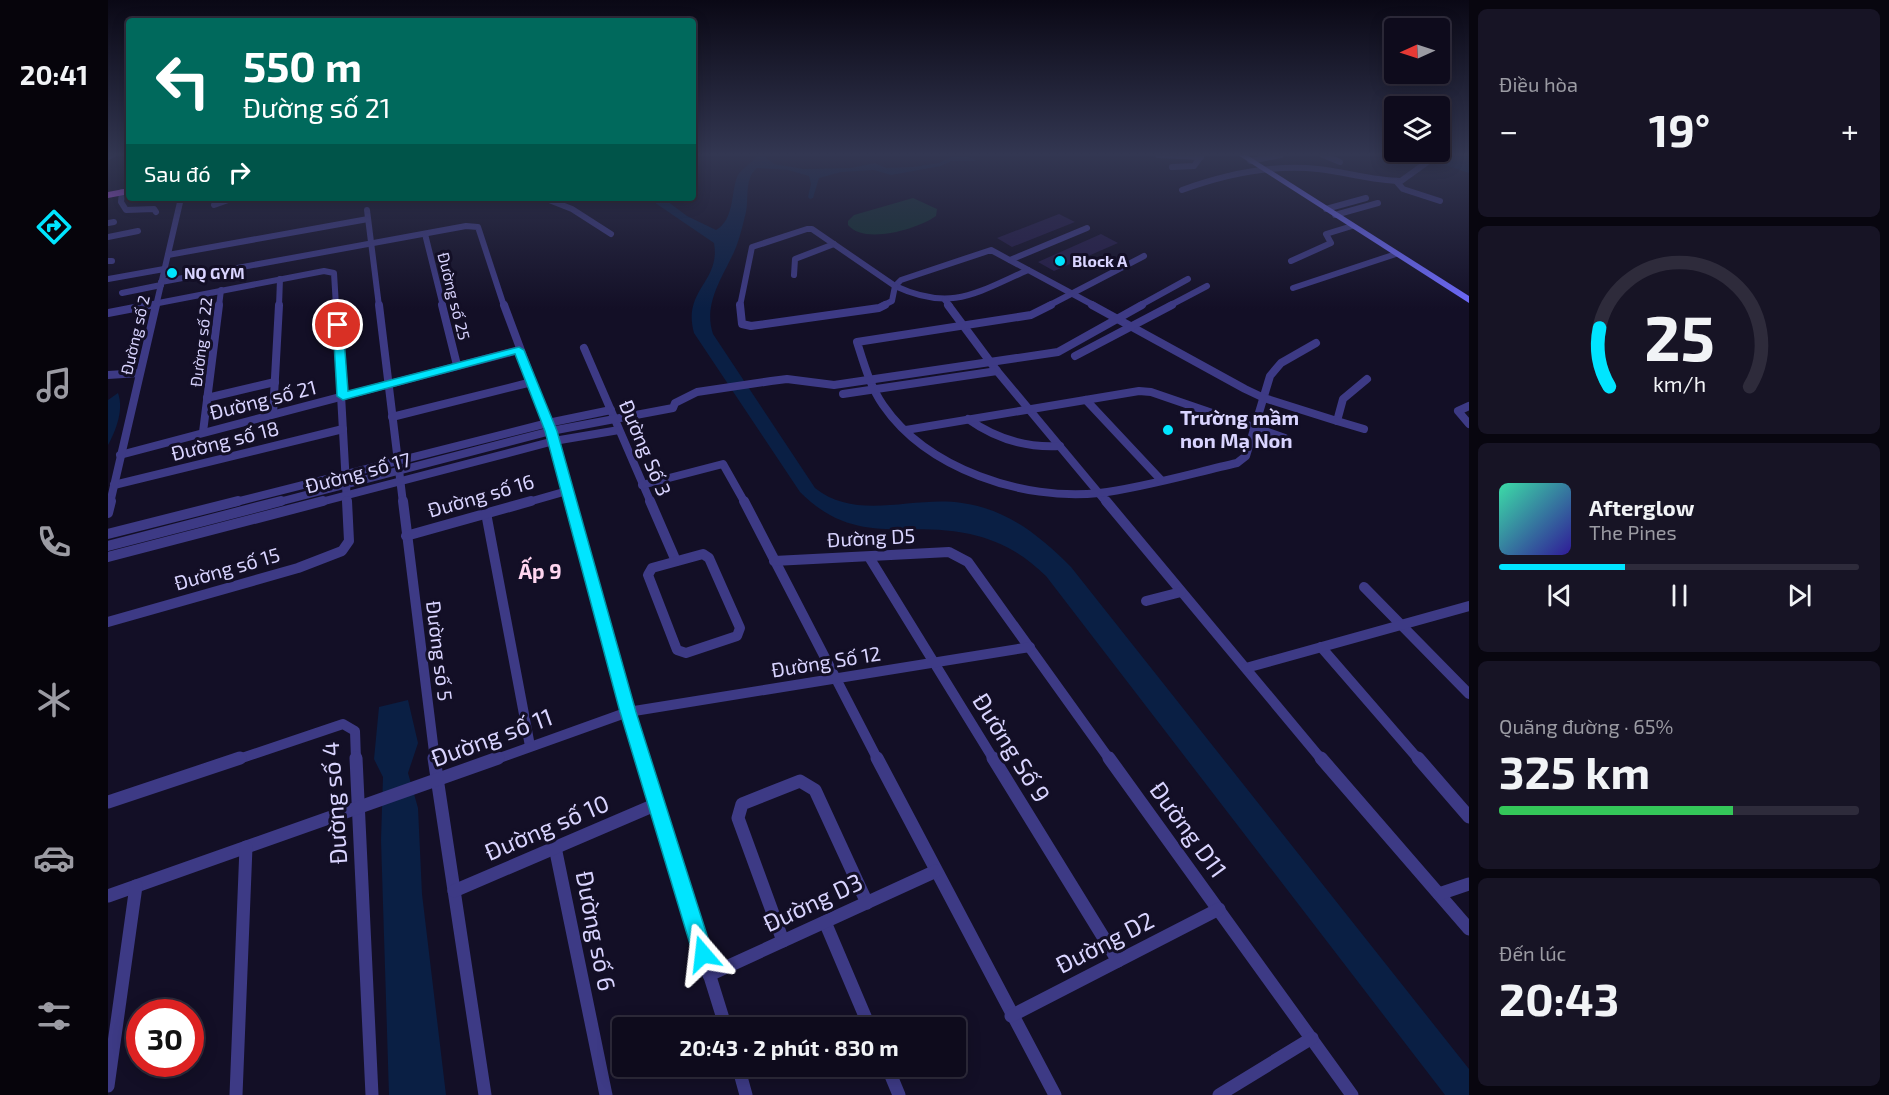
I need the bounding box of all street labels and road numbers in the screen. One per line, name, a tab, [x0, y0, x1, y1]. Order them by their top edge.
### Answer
street label: Đường số 25	[434, 250, 475, 342]
street label: Đường số 2	[116, 293, 153, 377]
street label: Đường số 22	[186, 296, 215, 388]
street label: Đường số 21	[207, 374, 319, 424]
street label: Đường Số 3	[615, 396, 677, 499]
street label: Đường số 18	[168, 415, 281, 465]
street label: Đường số 17	[302, 446, 413, 498]
street label: Đường số 16	[425, 468, 537, 522]
street label: Đường D5	[826, 523, 916, 551]
street label: Đường số 15	[171, 542, 282, 595]
street label: Đường số 5	[422, 599, 458, 702]
street label: Đường Số 12	[769, 641, 882, 681]
street label: Đường Số 9	[967, 687, 1057, 807]
street label: Đường số 11	[427, 701, 556, 772]
street label: Đường số 4	[315, 741, 352, 865]
street label: Đường D11	[1145, 775, 1234, 883]
street label: Đường số 10	[480, 787, 613, 866]
street label: Đường D3	[758, 866, 867, 937]
street label: Đường số 6	[571, 868, 622, 993]
street label: Đường D2	[1050, 905, 1158, 979]

